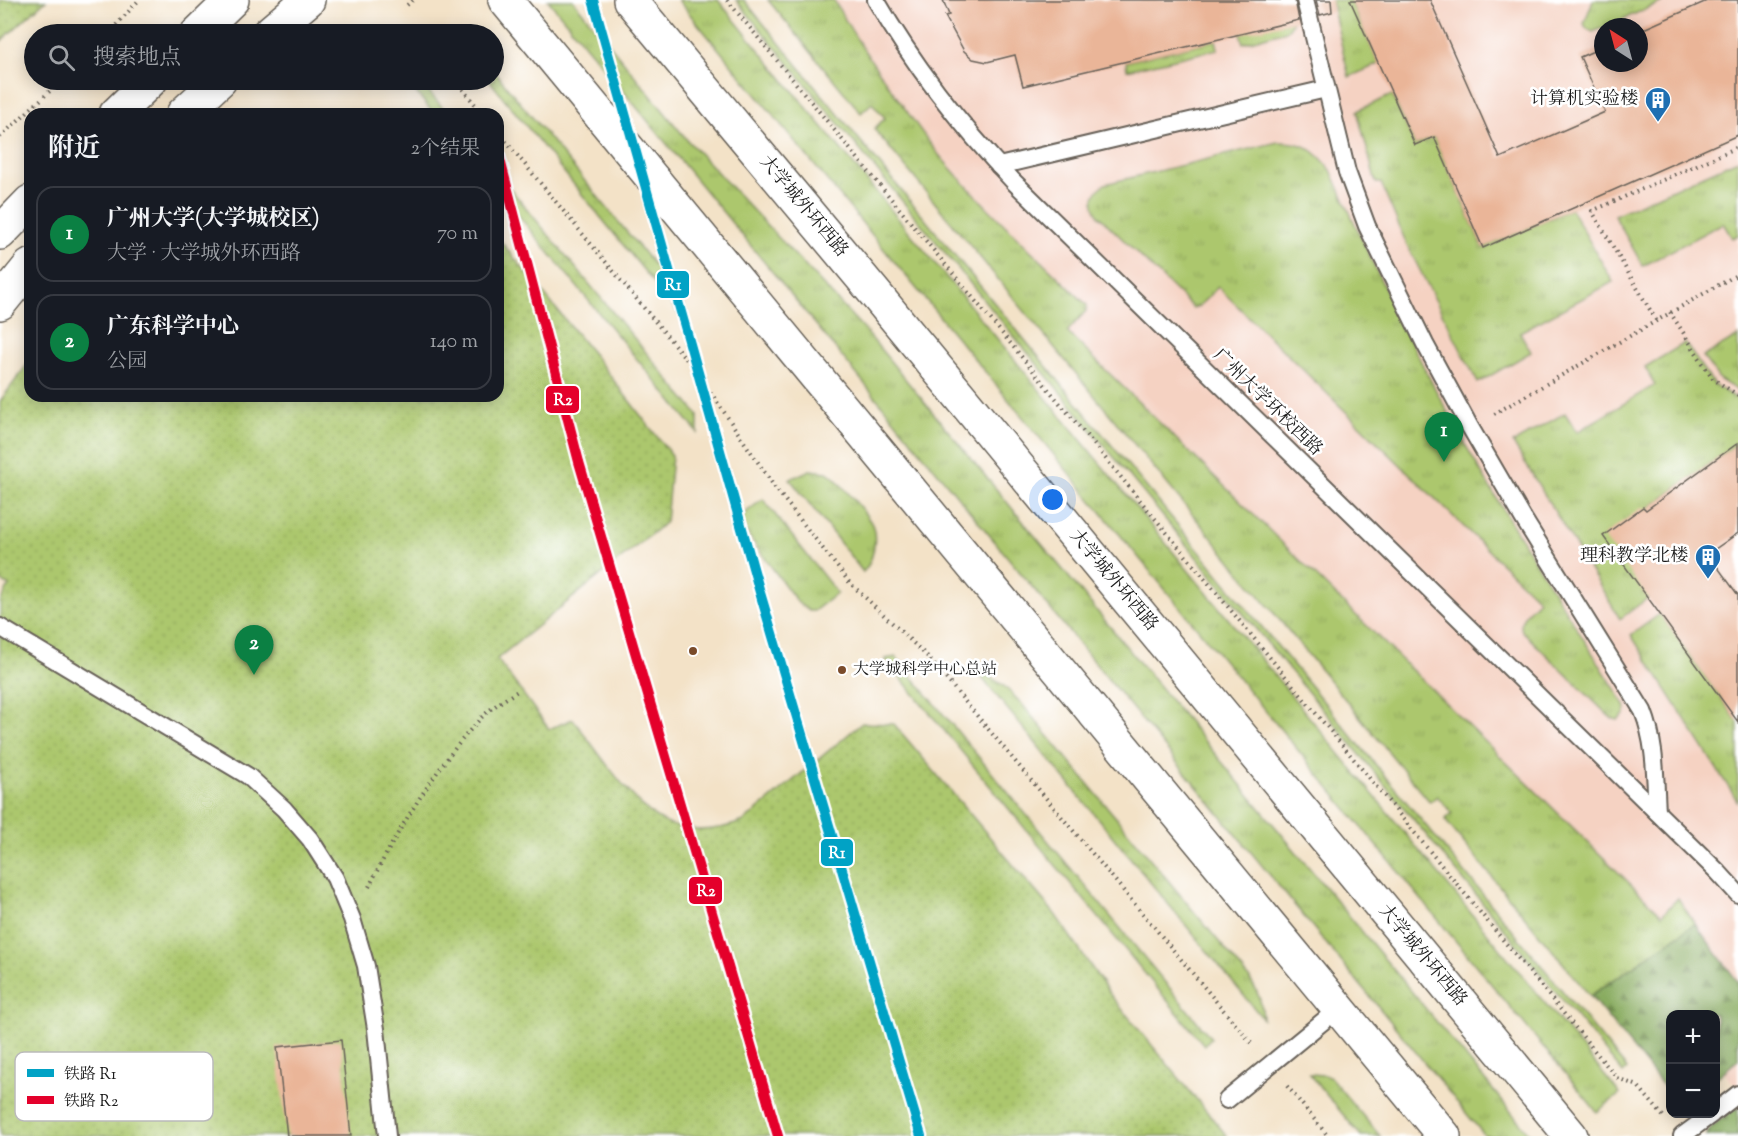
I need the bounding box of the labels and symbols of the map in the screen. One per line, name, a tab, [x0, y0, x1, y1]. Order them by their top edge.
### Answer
north arrow	[1594, 18, 1648, 72]
building icon: 计算机实验楼	[1643, 85, 1673, 123]
place label: 计算机实验楼	[1530, 87, 1638, 113]
street label: 大学城外环西路	[753, 150, 853, 264]
line badge: R1	[656, 270, 690, 299]
text: R1	[665, 275, 682, 298]
street label: 广州大学环校西路	[1206, 344, 1328, 462]
line badge: R2	[545, 385, 580, 414]
text: R2	[554, 390, 573, 413]
pin: 1	[1424, 412, 1464, 462]
your location	[1038, 485, 1067, 514]
street label: 大学城外环西路	[1063, 524, 1163, 638]
building icon: 理科教学北楼	[1693, 542, 1723, 580]
place label: 理科教学北楼	[1580, 544, 1688, 570]
pin: 2	[234, 626, 274, 675]
unlabelled marker	[687, 645, 699, 657]
place label: 大学城科学中心总站	[853, 659, 997, 682]
marker: 大学城科学中心总站	[836, 664, 848, 676]
line badge: R1	[820, 838, 854, 867]
text: R1	[829, 843, 846, 866]
line badge: R2	[688, 876, 723, 905]
text: R2	[697, 881, 716, 904]
street label: 大学城外环西路	[1372, 899, 1472, 1013]
legend	[15, 1052, 213, 1121]
text: 铁路 R1	[64, 1064, 117, 1087]
text: 铁路 R2	[64, 1091, 119, 1114]

